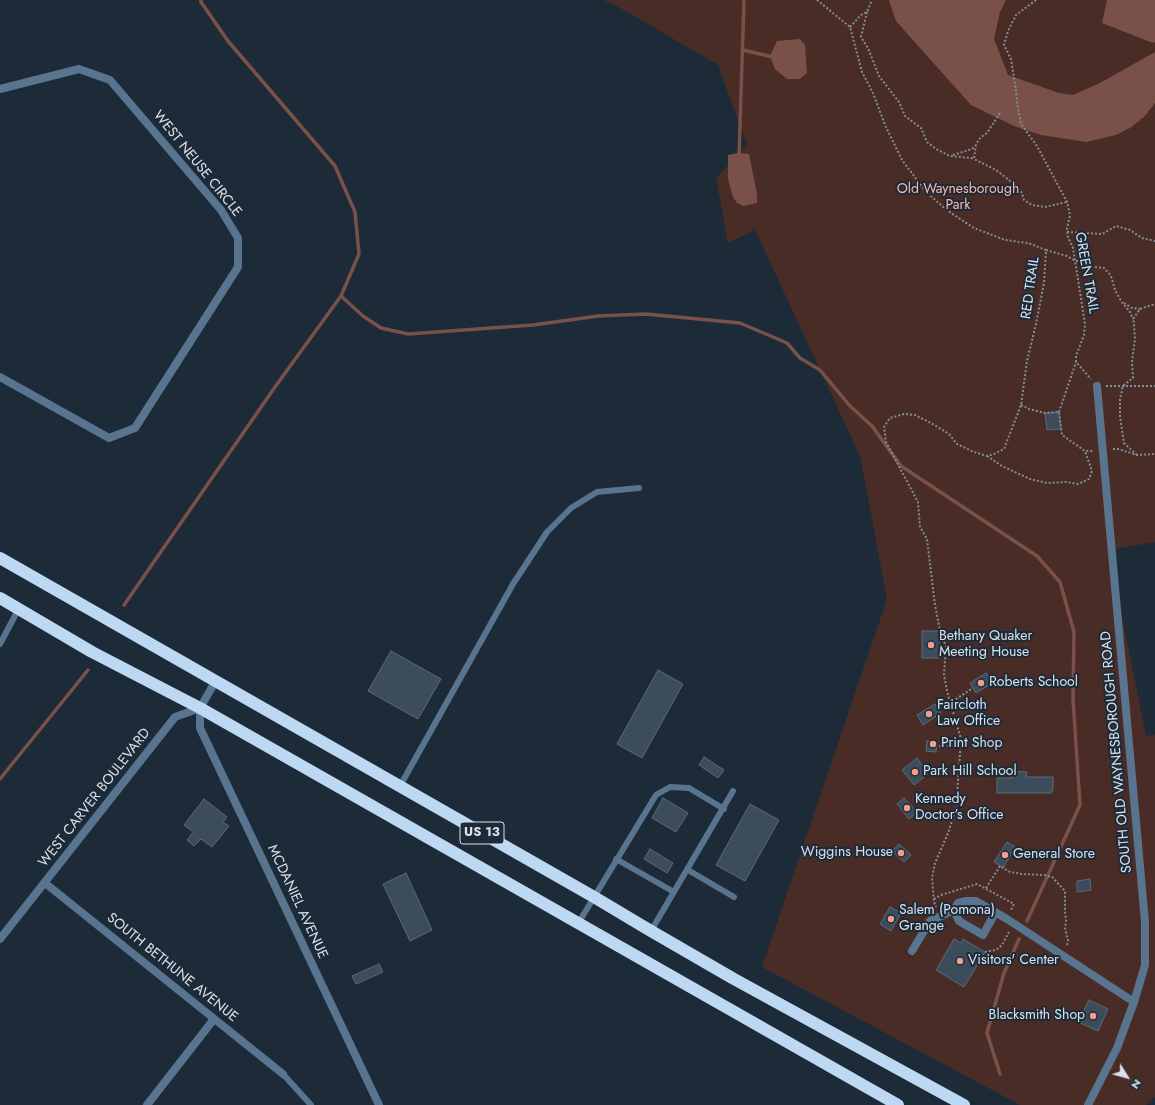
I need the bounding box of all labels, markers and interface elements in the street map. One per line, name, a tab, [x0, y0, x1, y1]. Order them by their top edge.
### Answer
street label: WEST NEUSE CIRCLE	[149, 108, 245, 220]
park label: Old Waynesborough Park	[897, 182, 1019, 214]
street label: GREEN TRAIL	[1071, 231, 1101, 315]
street label: RED TRAIL	[1018, 256, 1044, 320]
place label: Bethany Quaker Meeting House	[939, 629, 1032, 662]
street label: SOUTH OLD WAYNESBOROUGH ROAD	[1098, 630, 1136, 874]
marker: Bethany Quaker Meeting House	[926, 640, 936, 650]
place label: Roberts School	[989, 675, 1078, 691]
marker: Roberts School	[976, 678, 986, 688]
place label: Faircloth Law Office	[937, 698, 1000, 730]
marker: Faircloth Law Office	[924, 709, 934, 719]
street label: WEST CARVER BOULEVARD	[36, 725, 154, 871]
place label: Print Shop	[941, 736, 1002, 752]
marker: Print Shop	[928, 739, 938, 749]
place label: Park Hill School	[923, 764, 1017, 780]
marker: Park Hill School	[910, 767, 920, 777]
place label: Kennedy Doctor’s Office	[915, 792, 1004, 824]
marker: Kennedy Doctor’s Office	[902, 803, 912, 813]
road number: US 13	[460, 822, 504, 844]
street label: MCDANIEL AVENUE	[263, 842, 331, 962]
place label: Wiggins House	[801, 845, 893, 861]
place label: General Store	[1013, 847, 1095, 863]
marker: Wiggins House	[896, 848, 906, 858]
marker: General Store	[1000, 850, 1010, 860]
place label: Salem (Pomona) Grange	[899, 903, 995, 936]
street label: SOUTH BETHUNE AVENUE	[103, 910, 241, 1026]
marker: Salem (Pomona) Grange	[886, 914, 896, 924]
place label: Visitors' Center	[968, 953, 1059, 969]
marker: Visitors' Center	[955, 956, 965, 966]
place label: Blacksmith Shop	[989, 1008, 1085, 1024]
marker: Blacksmith Shop	[1088, 1011, 1098, 1021]
north arrow	[1107, 1057, 1147, 1097]
text: N	[1128, 1076, 1146, 1093]

